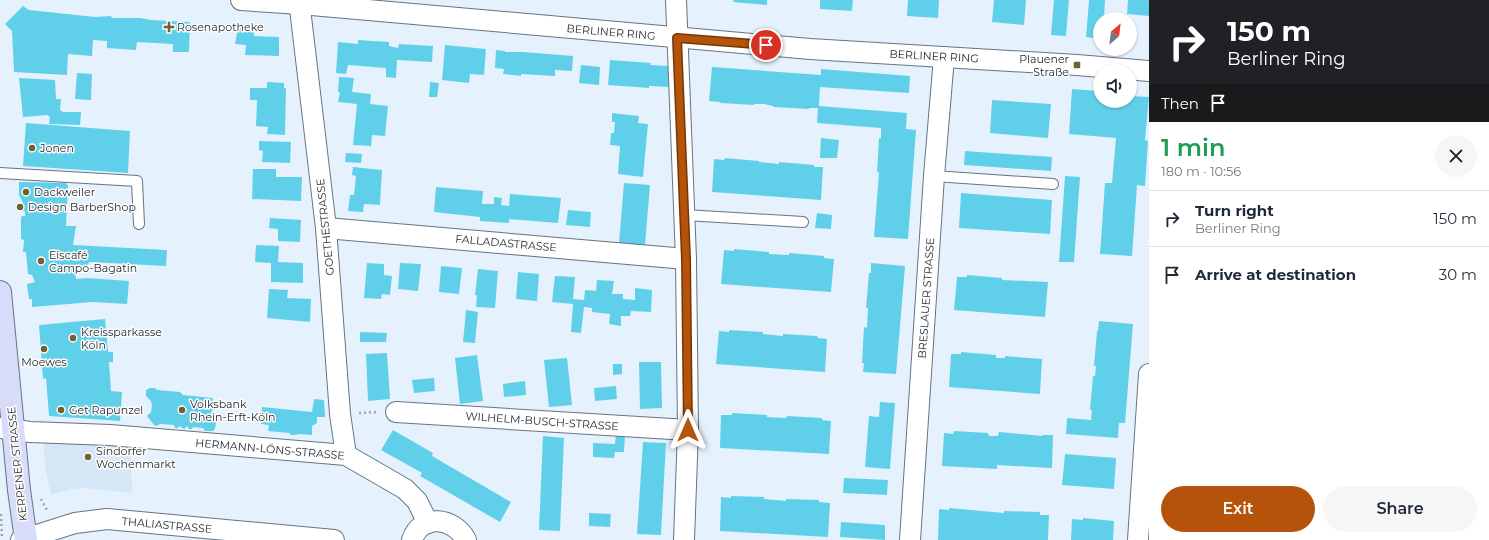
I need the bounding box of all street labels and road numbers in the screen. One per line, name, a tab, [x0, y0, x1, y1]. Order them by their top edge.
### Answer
street label: BERLINER RING	[566, 21, 656, 43]
street label: BERLINER RING	[889, 47, 979, 65]
street label: GOETHESTRASSE	[313, 178, 337, 276]
street label: FALLADASTRASSE	[455, 232, 557, 254]
street label: BRESLAUER STRASSE	[915, 237, 937, 359]
street label: KERPENER STRASSE	[4, 406, 30, 522]
street label: WILHELM-BUSCH-STRASSE	[465, 409, 619, 433]
street label: HERMANN-LÖNS-STRASSE	[195, 435, 345, 463]
street label: THALIASTRASSE	[121, 514, 213, 536]

